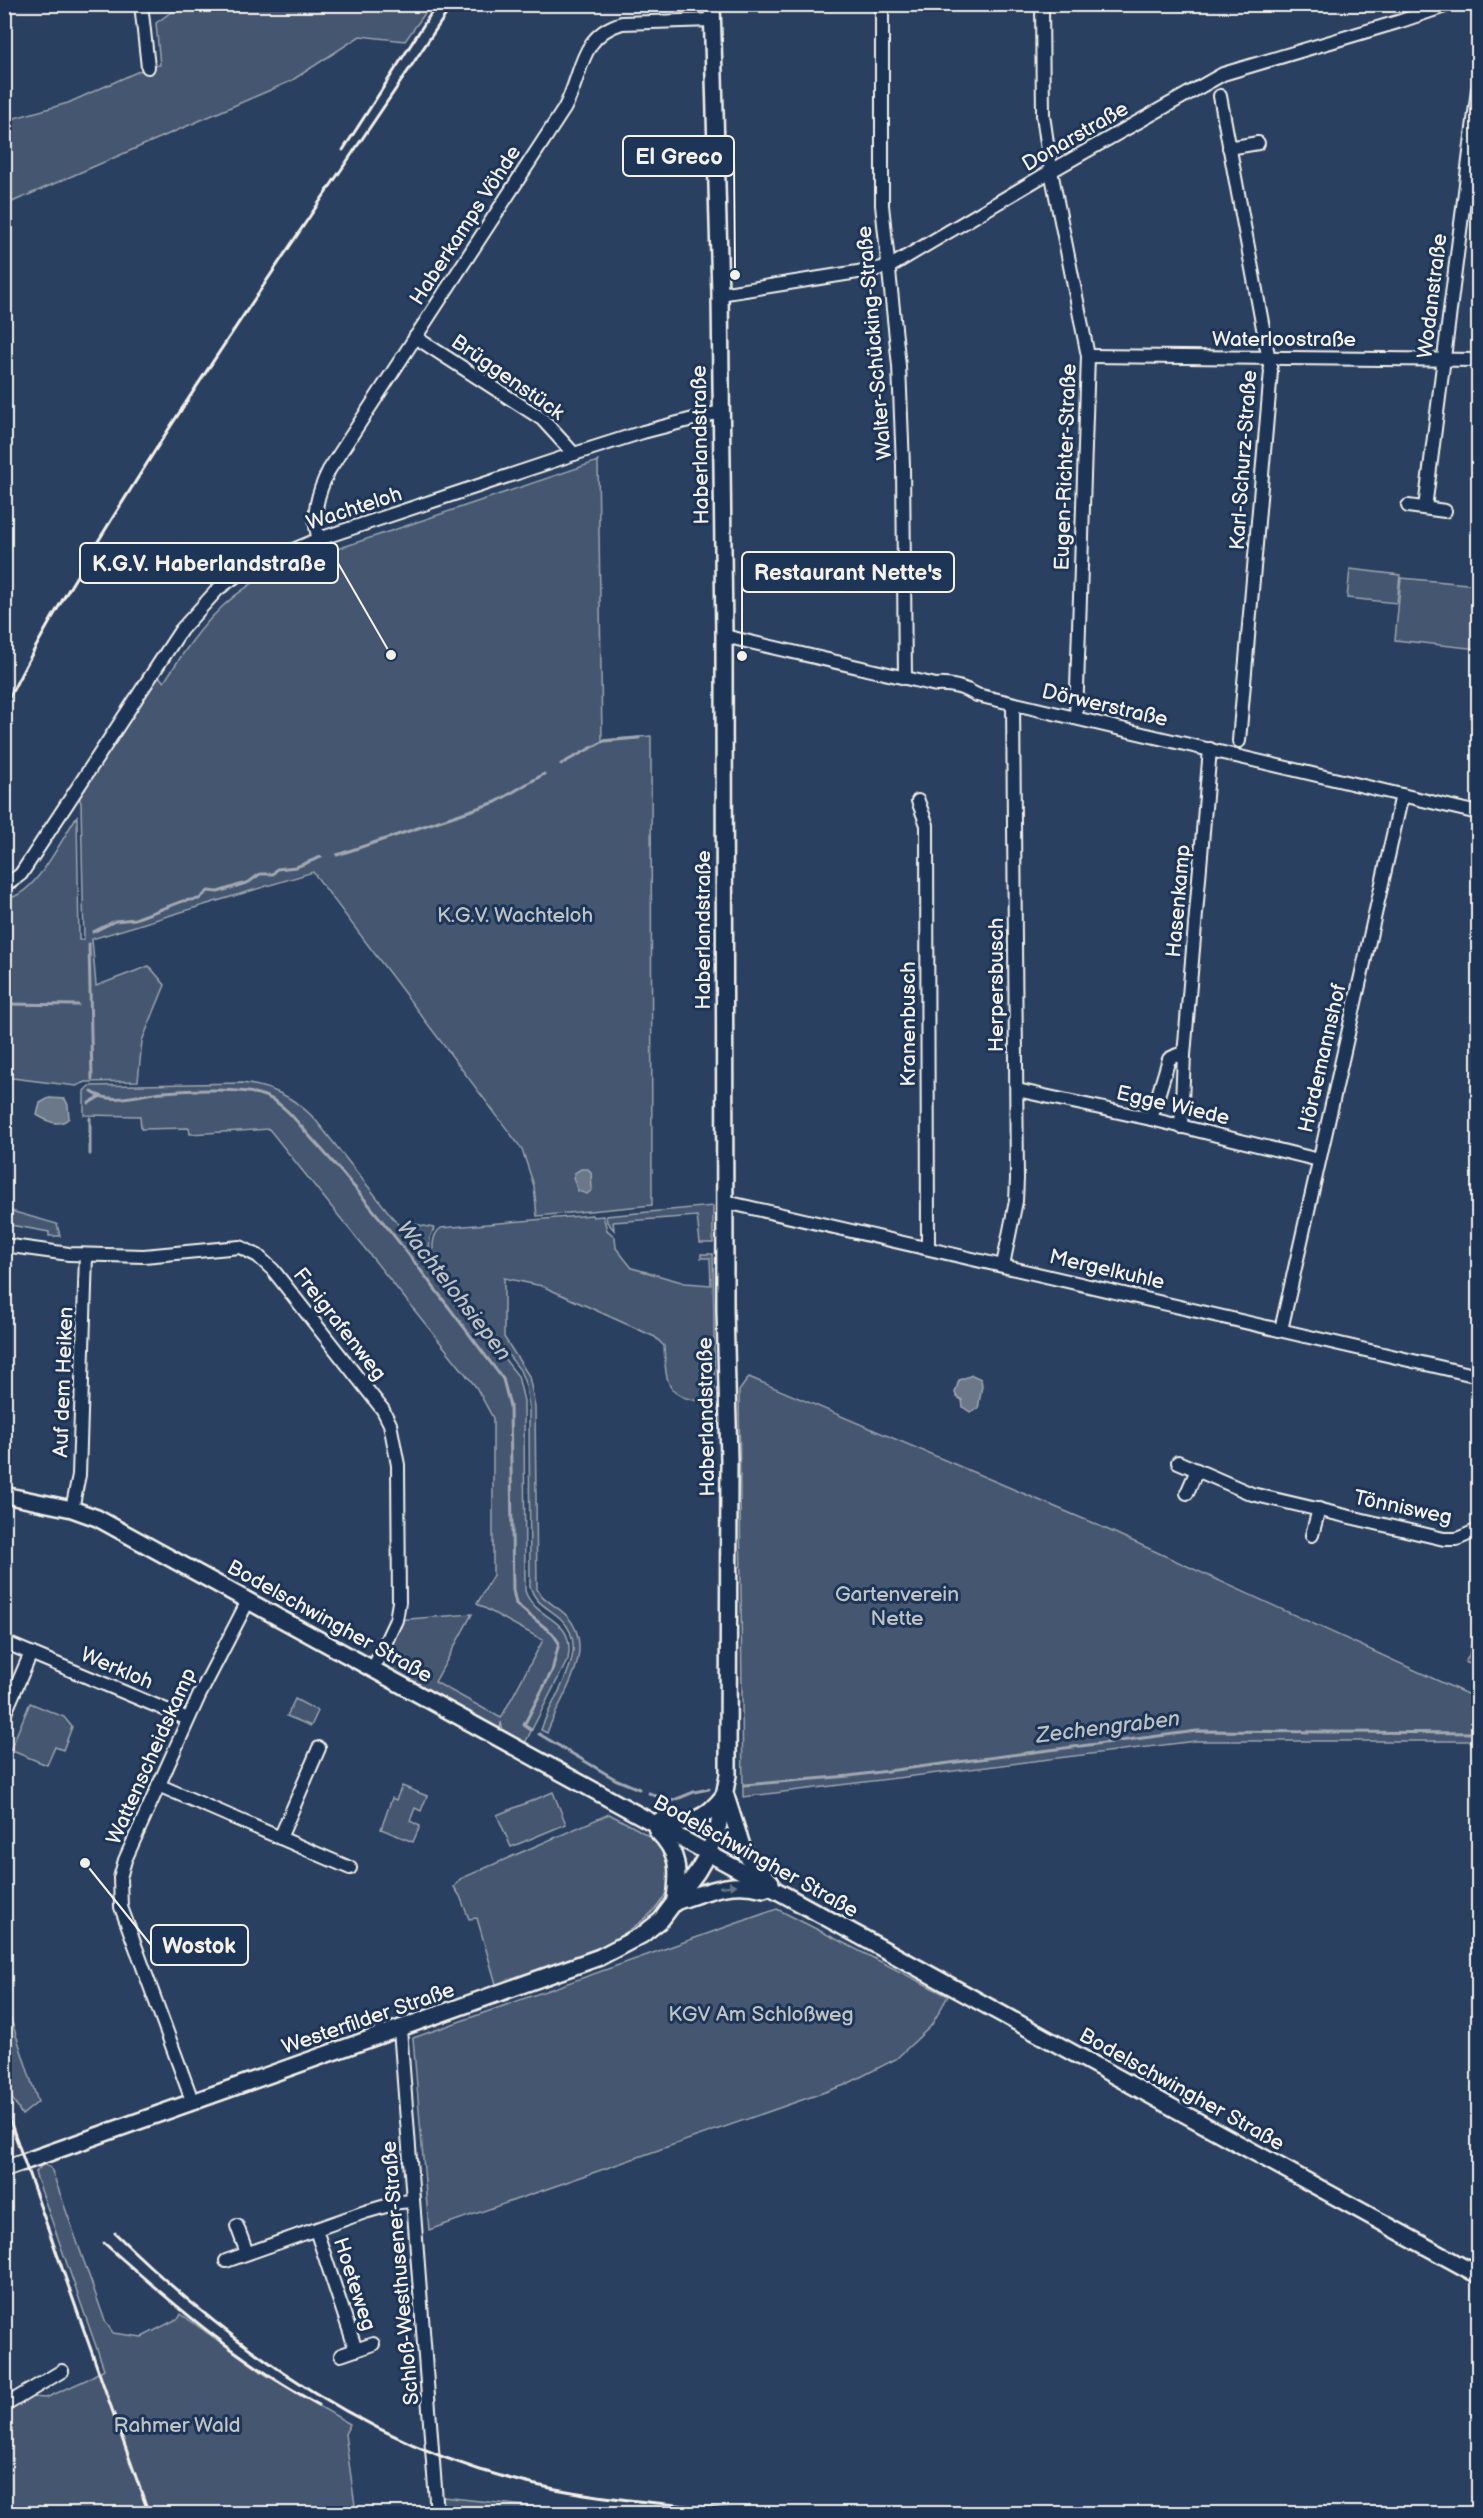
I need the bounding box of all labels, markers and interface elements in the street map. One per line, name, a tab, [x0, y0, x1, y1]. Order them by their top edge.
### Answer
street label: Donarstraße	[1018, 96, 1133, 177]
callout: El Greco	[623, 136, 734, 176]
street label: Haberkamps Vöhde	[405, 141, 526, 310]
text: El Greco	[635, 144, 723, 171]
street label: Walter-Schücking-Straße	[852, 225, 897, 461]
street label: Wodanstraße	[1412, 232, 1453, 360]
street label: Waterloostraße	[1212, 327, 1356, 352]
street label: Brüggenstück	[446, 329, 570, 426]
street label: Eugen-Richter-Straße	[1049, 363, 1082, 571]
street label: Haberlandstraße	[687, 365, 714, 525]
street label: Karl-Schurz-Straße	[1225, 369, 1262, 551]
street label: Wachteloh	[303, 481, 405, 536]
callout: K.G.V. Haberlandstraße	[80, 543, 338, 583]
text: K.G.V. Haberlandstraße	[92, 551, 326, 578]
callout: Restaurant Nette's	[742, 552, 954, 592]
text: Restaurant Nette's	[754, 560, 942, 587]
street label: Dörwerstraße	[1039, 679, 1170, 732]
street label: Hasenkamp	[1161, 844, 1196, 959]
street label: Haberlandstraße	[691, 850, 716, 1010]
park label: K.G.V. Wachteloh	[437, 903, 593, 928]
street label: Herpersbusch	[984, 918, 1009, 1052]
street label: Kranenbusch	[896, 961, 921, 1087]
street label: Hördemannshof	[1293, 981, 1352, 1135]
street label: Egge Wiede	[1114, 1080, 1232, 1131]
water label: Wachtelohsiepen	[391, 1215, 517, 1366]
street label: Mergelkuhle	[1047, 1244, 1167, 1295]
street label: Freigrafenweg	[288, 1263, 391, 1386]
street label: Auf dem Heiken	[48, 1306, 79, 1458]
street label: Haberlandstraße	[693, 1337, 720, 1497]
street label: Tönnisweg	[1352, 1485, 1454, 1530]
street label: Bodelschwingher Straße	[223, 1555, 437, 1688]
park label: Gartenverein Nette	[835, 1582, 959, 1631]
street label: Werkloh	[77, 1642, 157, 1695]
street label: Wattenscheidskamp	[101, 1664, 202, 1848]
water label: Zechengraben	[1034, 1705, 1182, 1750]
street label: Bodelschwingher Straße	[649, 1790, 863, 1923]
one-way arrow	[719, 1881, 738, 1891]
callout: Wostok	[151, 1925, 248, 1965]
text: Wostok	[162, 1933, 236, 1960]
street label: Westerfilder Straße	[278, 1977, 458, 2060]
park label: KGV Am Schloßweg	[668, 2002, 854, 2027]
street label: Bodelschwingher Straße	[1075, 2023, 1289, 2156]
street label: Schloß-Westhusener-Straße	[376, 2140, 425, 2406]
street label: Hoeteweg	[328, 2234, 381, 2334]
park label: Rahmer Wald	[113, 2413, 241, 2438]

